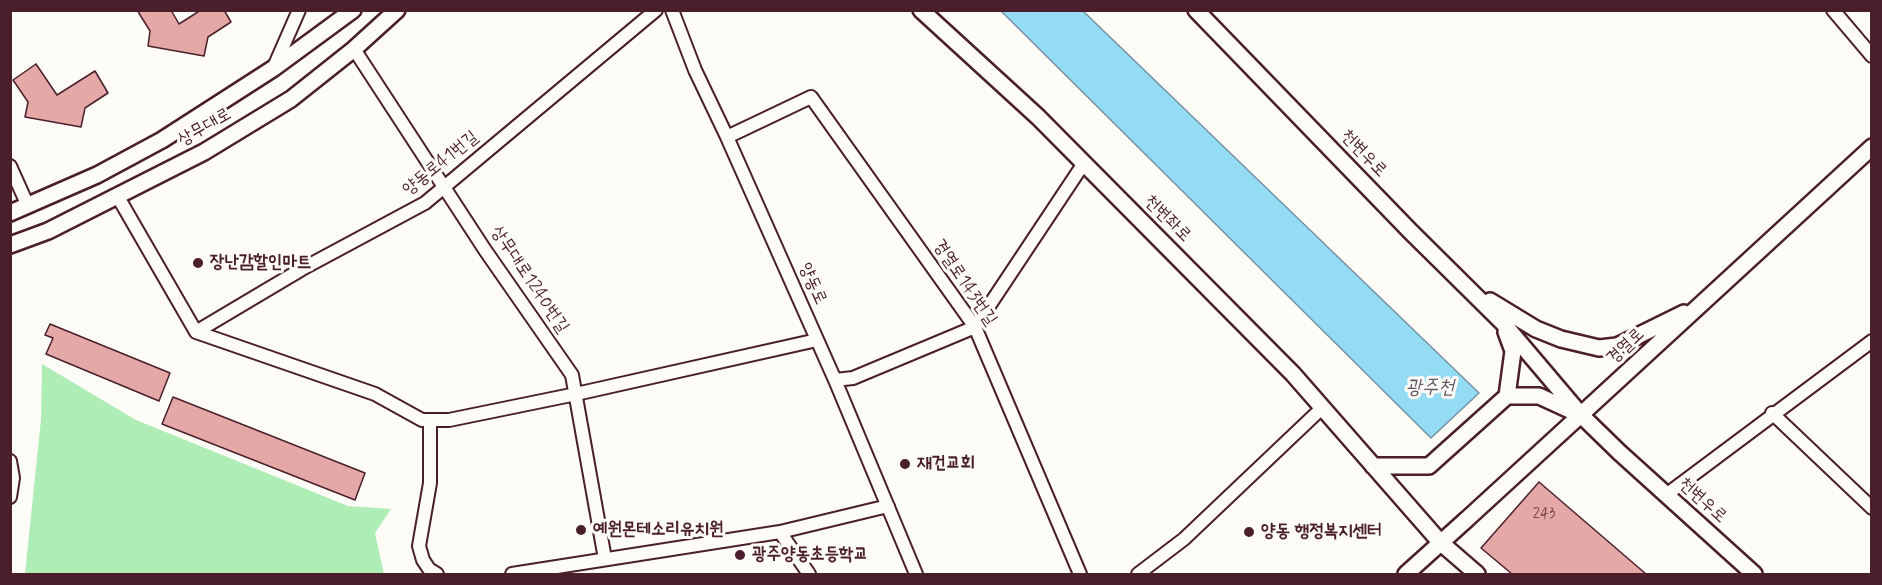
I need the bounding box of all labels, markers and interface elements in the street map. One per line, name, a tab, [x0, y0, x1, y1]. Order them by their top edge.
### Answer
street label: 상무대로	[175, 104, 235, 152]
street label: 천변우로	[1335, 126, 1391, 182]
street label: 양동로41번길	[399, 127, 483, 201]
street label: 천변좌로	[1139, 191, 1195, 247]
street label: 상무대로1240번길	[485, 222, 573, 338]
street label: 경열로143번길	[927, 236, 1001, 330]
place label: 장난감할인마트	[210, 252, 311, 274]
marker: 장난감할인마트	[191, 256, 205, 270]
street label: 양동로	[793, 260, 831, 308]
street label: 경열로	[1603, 324, 1649, 370]
water label: 광주천	[1406, 377, 1454, 401]
place label: 재건교회	[917, 453, 975, 475]
marker: 재건교회	[898, 457, 912, 471]
street label: 천변우로	[1673, 474, 1731, 528]
house number: 243	[1533, 506, 1555, 524]
place label: 예원몬테소리유치원	[593, 519, 723, 541]
place label: 양동 행정복지센터	[1261, 521, 1382, 543]
marker: 예원몬테소리유치원	[574, 523, 588, 537]
marker: 양동 행정복지센터	[1242, 525, 1256, 539]
place label: 광주양동초등학교	[752, 544, 868, 566]
marker: 광주양동초등학교	[733, 548, 747, 562]

